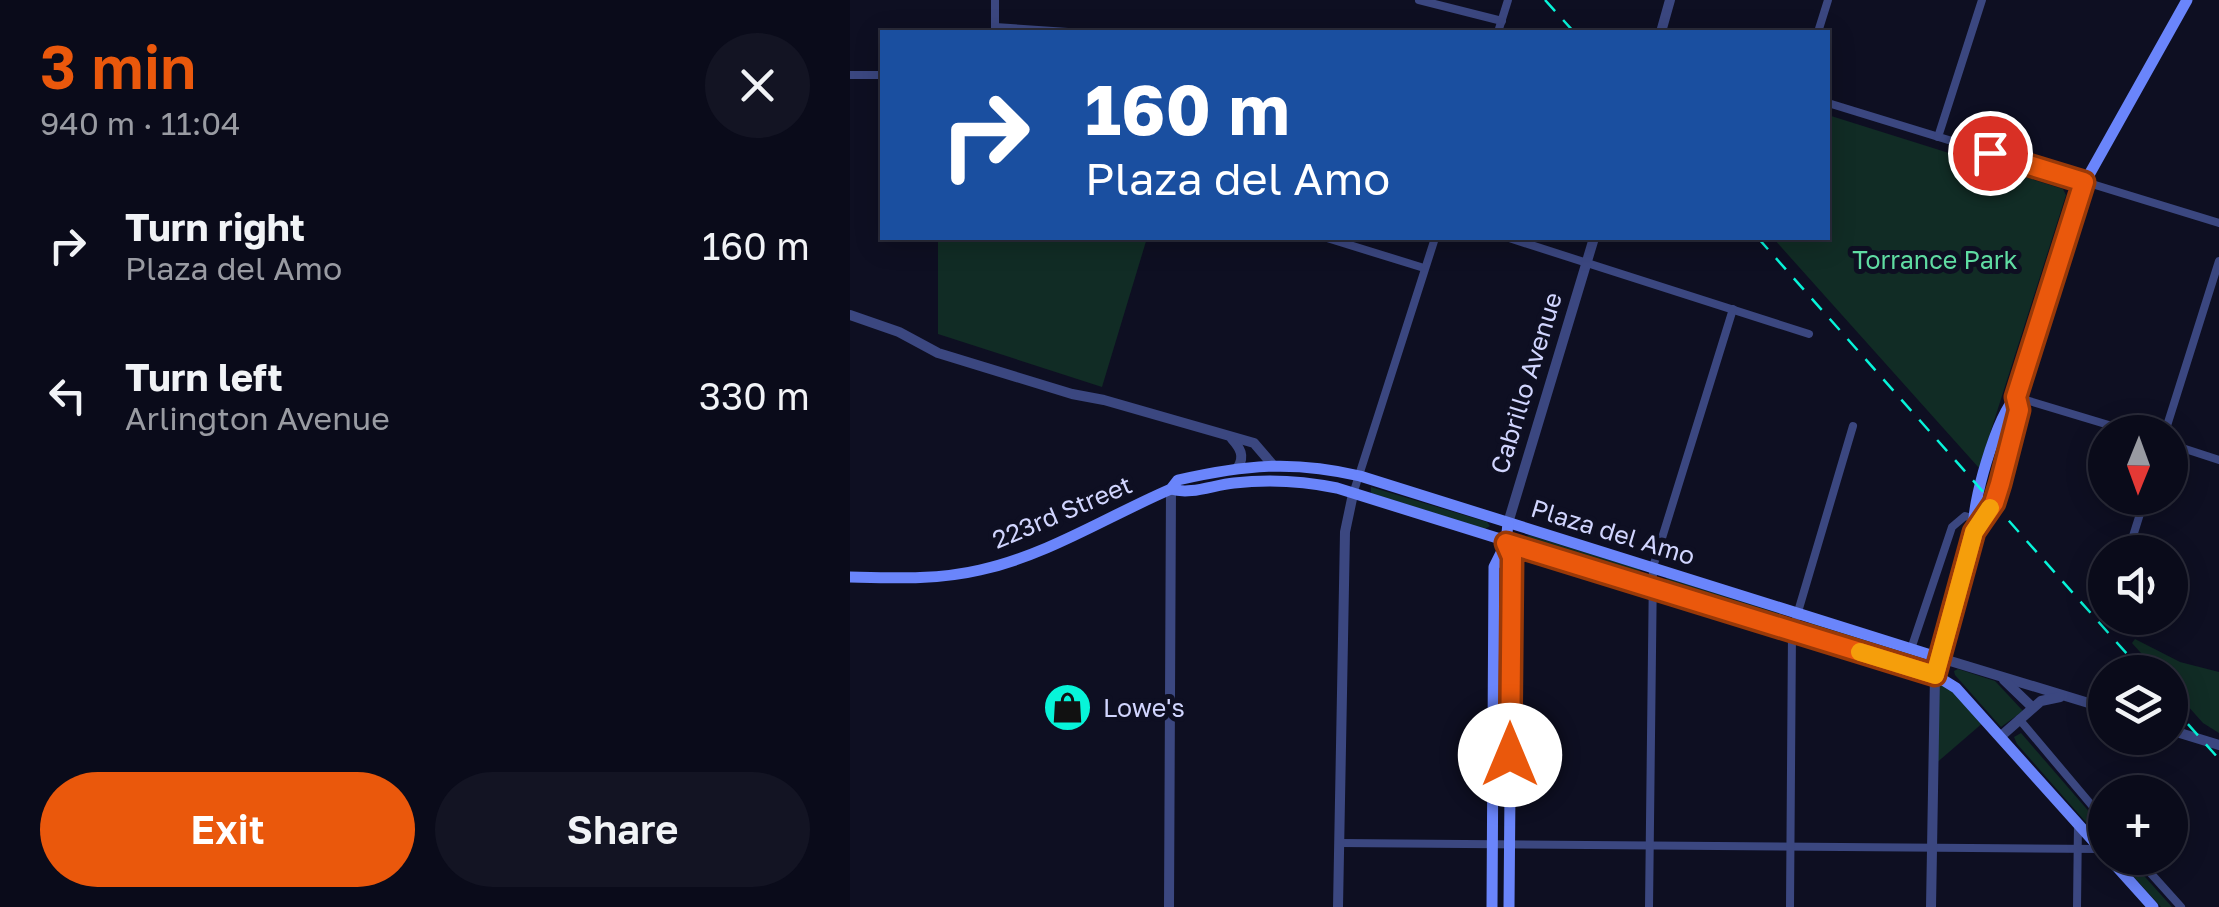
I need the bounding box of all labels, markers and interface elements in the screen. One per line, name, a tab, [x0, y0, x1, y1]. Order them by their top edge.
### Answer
text: 3 min	[40, 30, 196, 102]
button: close	[705, 33, 810, 138]
text: 160 m	[1085, 66, 1290, 150]
icon: right	[920, 70, 1050, 200]
text: 940 m · 11:04	[40, 104, 241, 142]
pin	[1948, 111, 2033, 196]
icon: arrive	[1963, 126, 2018, 181]
text: Plaza del Amo	[1085, 151, 1390, 205]
text: Turn right	[125, 204, 305, 249]
icon: right	[40, 218, 95, 273]
text: 160 m	[702, 223, 810, 268]
park label: Torrance Park	[1852, 244, 2018, 275]
text: Plaza del Amo	[125, 249, 342, 287]
street label: Cabrillo Avenue	[1483, 288, 1568, 477]
text: Turn left	[125, 354, 283, 399]
icon: left	[40, 368, 95, 423]
text: 330 m	[699, 373, 810, 418]
text: Arlington Avenue	[125, 399, 390, 437]
north arrow	[2088, 415, 2188, 515]
map controls	[2088, 415, 2188, 875]
street label: 223rd Street	[987, 468, 1136, 555]
street label: Plaza del Amo	[1528, 492, 1699, 571]
button: sound	[2088, 535, 2188, 635]
button: layers	[2088, 655, 2188, 755]
shop icon: Lowe's	[1042, 682, 1094, 734]
place label: Lowe's	[1103, 692, 1185, 723]
position arrow	[1458, 703, 1562, 807]
button: Exit	[40, 772, 415, 887]
button: Share	[435, 772, 810, 887]
button: +	[2088, 775, 2188, 875]

